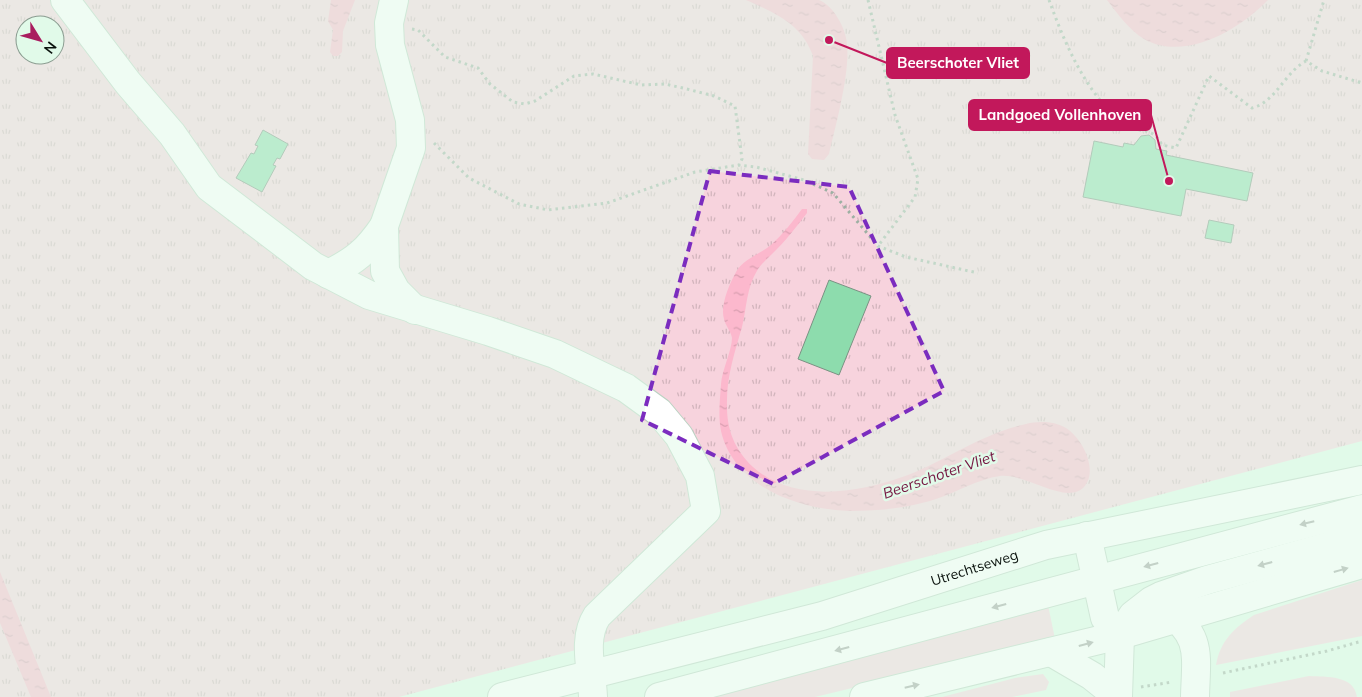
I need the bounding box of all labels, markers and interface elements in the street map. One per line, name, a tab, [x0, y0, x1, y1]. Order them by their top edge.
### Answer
north arrow	[15, 15, 65, 65]
text: N	[40, 38, 61, 57]
callout: Beerschoter Vliet	[887, 48, 1029, 78]
text: Beerschoter Vliet	[897, 53, 1019, 72]
callout: Landgoed Vollenhoven	[969, 100, 1151, 130]
text: Landgoed Vollenhoven	[979, 105, 1141, 124]
water label: Beerschoter Vliet	[880, 446, 998, 503]
one-way arrow	[1300, 519, 1315, 527]
street label: Utrechtseweg	[929, 545, 1020, 590]
one-way arrow	[1257, 561, 1272, 569]
one-way arrow	[1143, 562, 1158, 570]
one-way arrow	[1334, 565, 1349, 573]
one-way arrow	[991, 602, 1006, 610]
one-way arrow	[1078, 640, 1093, 648]
one-way arrow	[834, 645, 849, 653]
one-way arrow	[904, 682, 919, 690]

